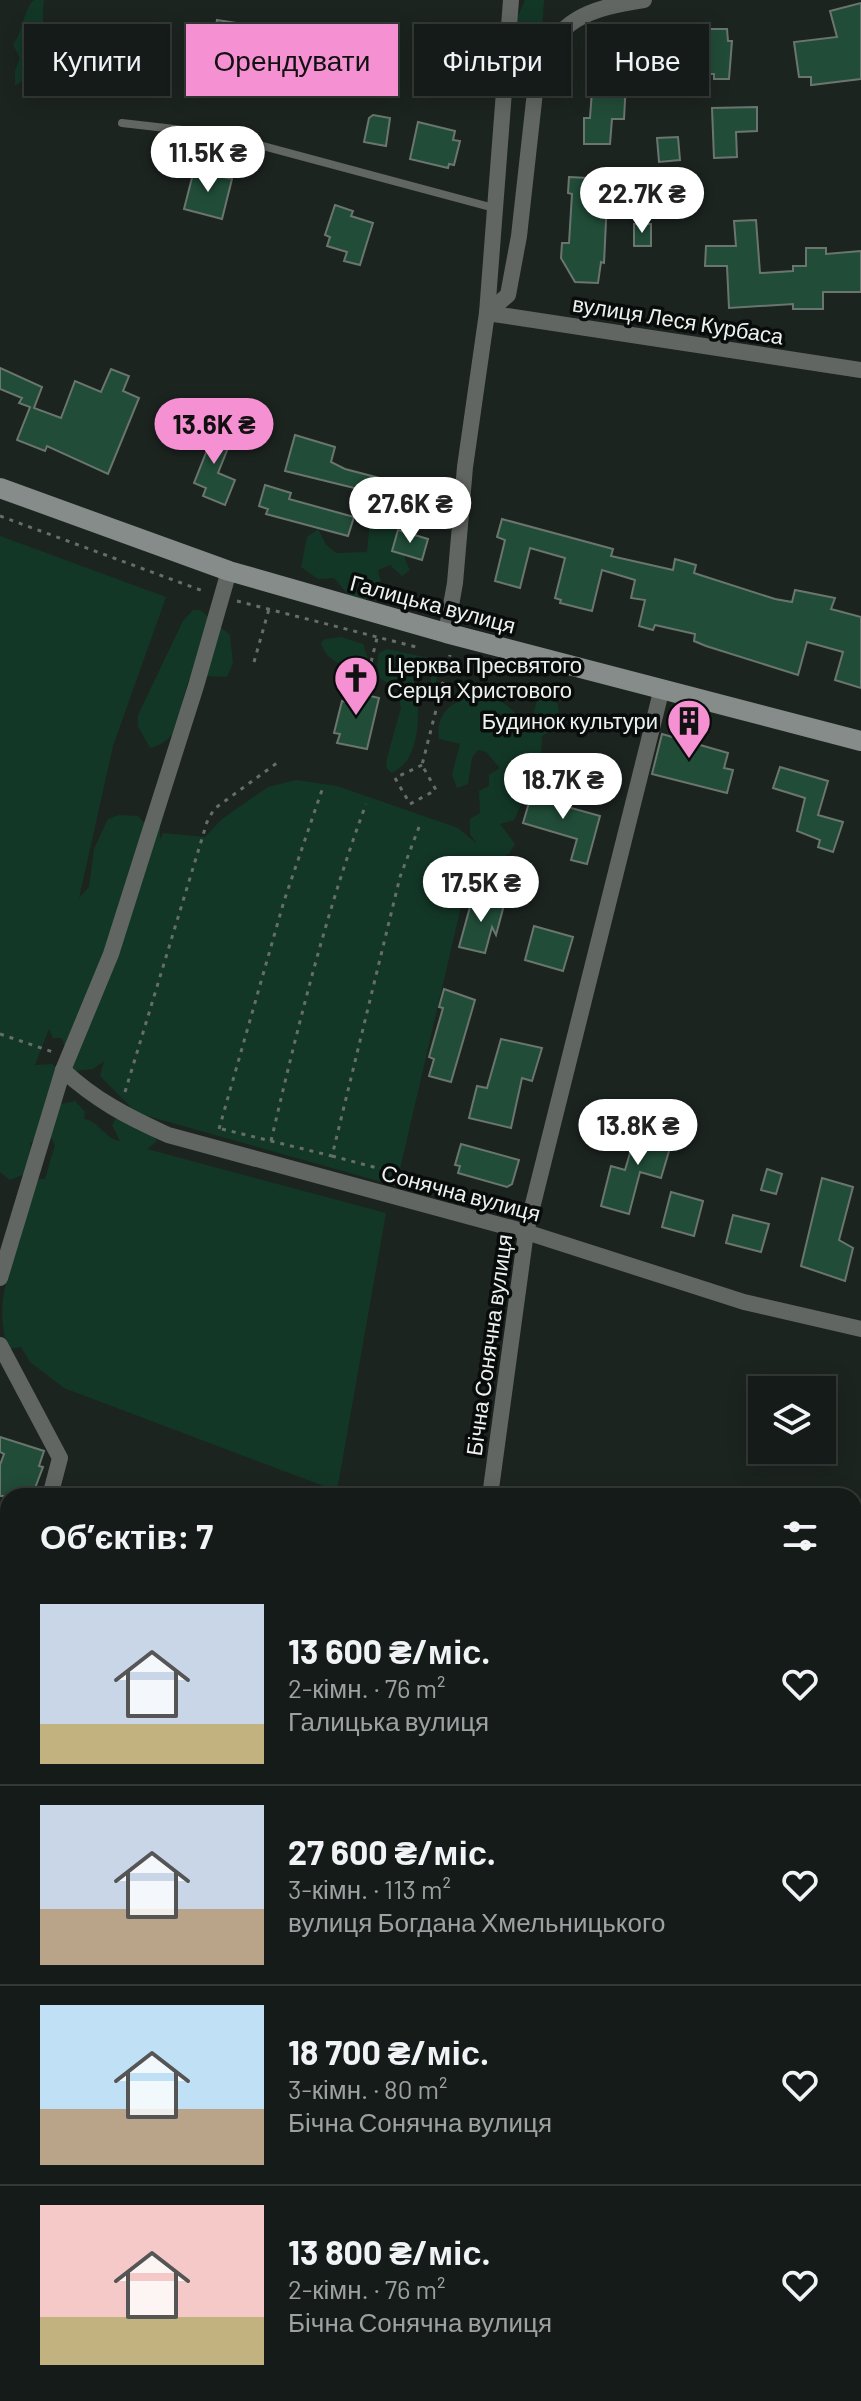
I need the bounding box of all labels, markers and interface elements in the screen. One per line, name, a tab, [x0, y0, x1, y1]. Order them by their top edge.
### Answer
chip: Купити	[24, 24, 170, 96]
chip: Орендувати	[186, 24, 398, 96]
chip: Фільтри	[414, 24, 571, 96]
chip: Нове	[587, 24, 709, 96]
pin: 11.5K ₴	[134, 126, 282, 194]
text: 11.5K ₴	[169, 136, 247, 167]
pin: 22.7K ₴	[568, 167, 716, 235]
text: 22.7K ₴	[598, 177, 686, 208]
street label: вулиця Леся Курбаса	[571, 290, 786, 350]
pin: 13.6K ₴	[140, 398, 288, 466]
text: 13.6K ₴	[172, 408, 256, 439]
pin: 27.6K ₴	[336, 477, 484, 545]
text: 27.6K ₴	[367, 487, 453, 518]
street label: Галицька вулиця	[347, 568, 519, 639]
place label: Церква Пресвятого Серця Христового	[387, 651, 582, 703]
church icon: Церква Пресвятого Серця Христового	[332, 654, 380, 717]
building icon: Будинок культури	[665, 697, 713, 760]
place label: Будинок культури	[482, 707, 658, 734]
pin: 18.7K ₴	[489, 753, 637, 821]
text: 18.7K ₴	[522, 763, 604, 794]
pin: 17.5K ₴	[407, 856, 555, 924]
text: 17.5K ₴	[441, 866, 521, 897]
pin: 13.8K ₴	[564, 1099, 712, 1167]
text: 13.8K ₴	[596, 1109, 680, 1140]
street label: Сонячна вулиця	[379, 1158, 544, 1227]
street label: Бічна Сонячна вулиця	[460, 1232, 517, 1457]
map controls	[748, 1376, 836, 1464]
button: layers	[748, 1376, 836, 1464]
icon: filters	[778, 1514, 822, 1558]
text: Об’єктів: 7	[40, 1515, 213, 1556]
text: 13 600 ₴/міс.	[288, 1630, 490, 1671]
icon: home	[104, 1636, 200, 1732]
icon: heart	[778, 1662, 822, 1706]
text: 2-кімн. · 76 m²	[288, 1672, 446, 1703]
text: Галицька вулиця	[288, 1705, 489, 1736]
text: 27 600 ₴/міс.	[288, 1831, 496, 1872]
icon: home	[104, 1837, 200, 1933]
icon: heart	[778, 1863, 822, 1907]
text: 3-кімн. · 113 m²	[288, 1873, 451, 1904]
text: вулиця Богдана Хмельницького	[288, 1906, 665, 1937]
text: 18 700 ₴/міс.	[288, 2031, 489, 2072]
icon: home	[104, 2037, 200, 2133]
icon: heart	[778, 2063, 822, 2107]
text: 3-кімн. · 80 m²	[288, 2073, 448, 2104]
text: Бічна Сонячна вулиця	[288, 2106, 552, 2137]
text: 13 800 ₴/міс.	[288, 2231, 491, 2272]
icon: home	[104, 2237, 200, 2333]
icon: heart	[778, 2263, 822, 2307]
text: 2-кімн. · 76 m²	[288, 2273, 446, 2304]
text: Бічна Сонячна вулиця	[288, 2306, 552, 2337]

